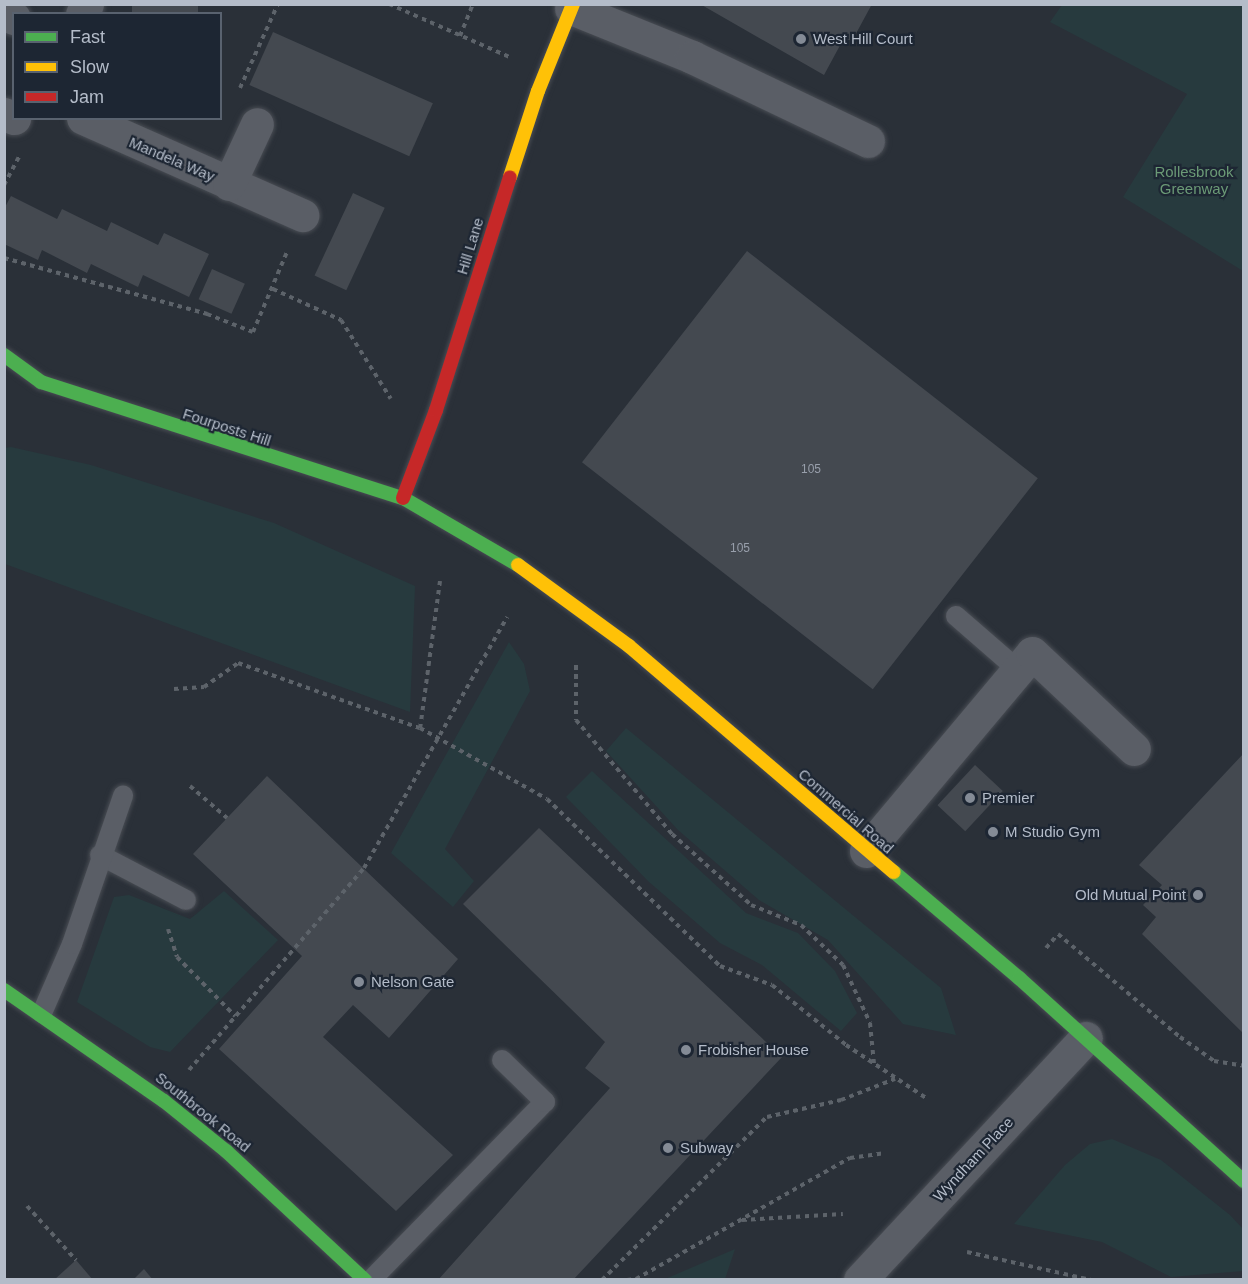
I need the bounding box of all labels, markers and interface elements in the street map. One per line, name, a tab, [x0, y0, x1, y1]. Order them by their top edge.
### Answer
legend	[12, 12, 222, 120]
text: Fast	[70, 27, 105, 47]
place label: West Hill Court	[813, 30, 913, 48]
marker: West Hill Court	[794, 32, 808, 46]
text: Slow	[70, 57, 109, 77]
text: Jam	[70, 87, 104, 107]
street label: Mandela Way	[127, 133, 217, 185]
park label: Rollesbrook Greenway	[1154, 162, 1234, 197]
street label: Hill Lane	[453, 215, 487, 277]
street label: Fourposts Hill	[181, 404, 273, 450]
house number: 105	[801, 463, 821, 477]
house number: 105	[730, 542, 750, 556]
street label: Commercial Road	[795, 765, 897, 857]
place label: Premier	[982, 789, 1035, 807]
marker: Premier	[963, 791, 977, 805]
place label: M Studio Gym	[1005, 823, 1100, 841]
marker: M Studio Gym	[986, 825, 1000, 839]
place label: Old Mutual Point	[1075, 886, 1186, 904]
marker: Old Mutual Point	[1191, 888, 1205, 902]
place label: Nelson Gate	[371, 973, 454, 991]
marker: Nelson Gate	[352, 975, 366, 989]
place label: Frobisher House	[698, 1041, 809, 1059]
marker: Frobisher House	[679, 1043, 693, 1057]
street label: Southbrook Road	[152, 1068, 254, 1156]
street label: Wyndham Place	[929, 1113, 1017, 1205]
place label: Subway	[680, 1139, 733, 1157]
marker: Subway	[661, 1141, 675, 1155]

